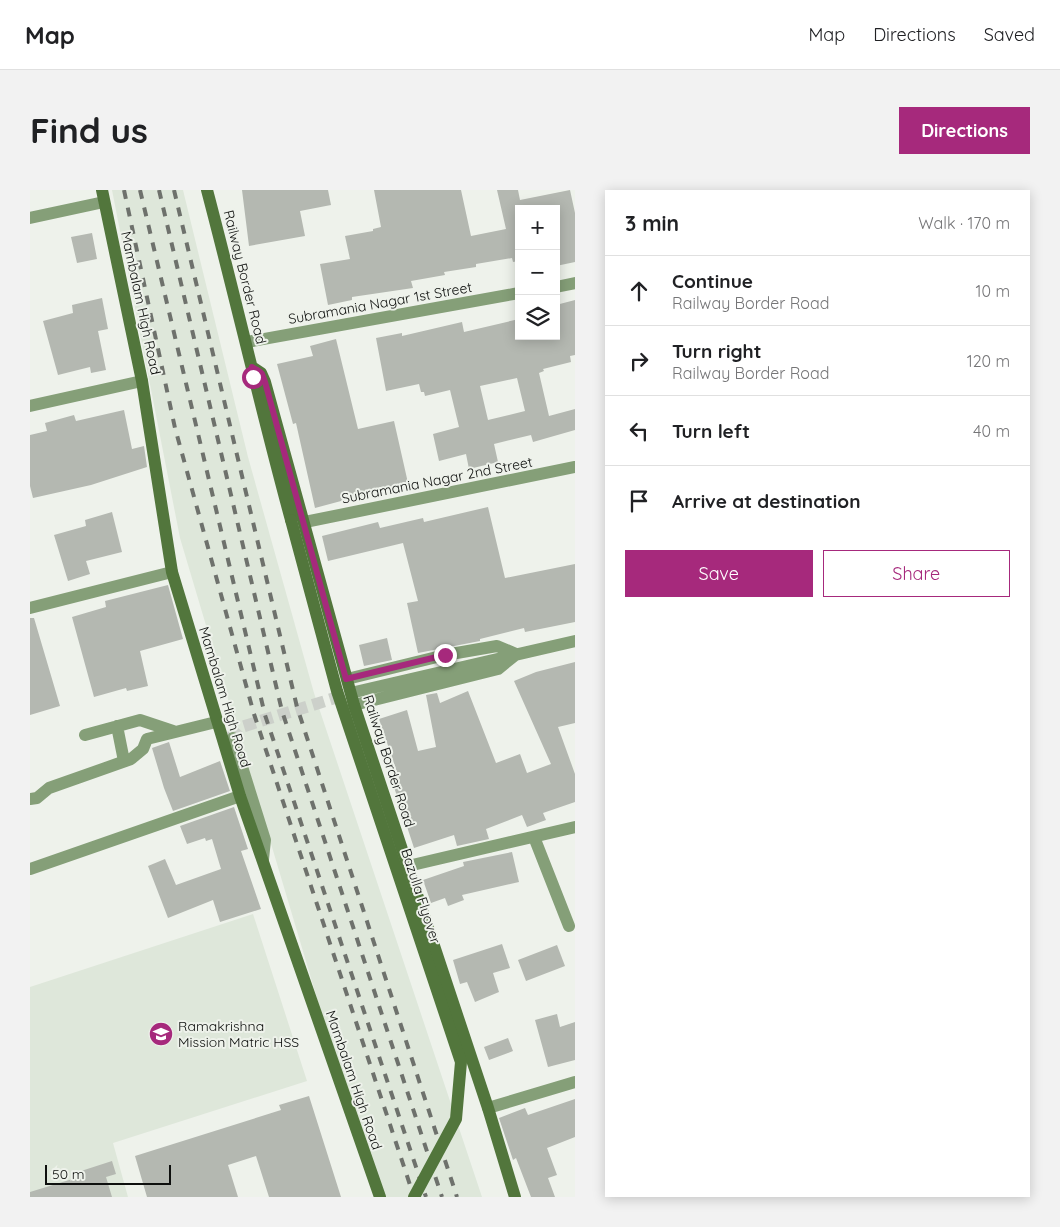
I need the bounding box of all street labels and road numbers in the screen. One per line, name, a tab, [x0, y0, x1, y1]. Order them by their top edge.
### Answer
street label: Railway Border Road	[220, 208, 270, 346]
street label: Mambalam High Road	[117, 230, 165, 376]
street label: Subramania Nagar 1st Street	[287, 278, 474, 328]
street label: Subramania Nagar 2nd Street	[340, 453, 534, 507]
street label: Mambalam High Road	[195, 624, 255, 770]
street label: Railway Border Road	[359, 693, 419, 829]
street label: Bazulla Flyover	[397, 846, 445, 946]
street label: Mambalam High Road	[322, 1008, 386, 1152]

